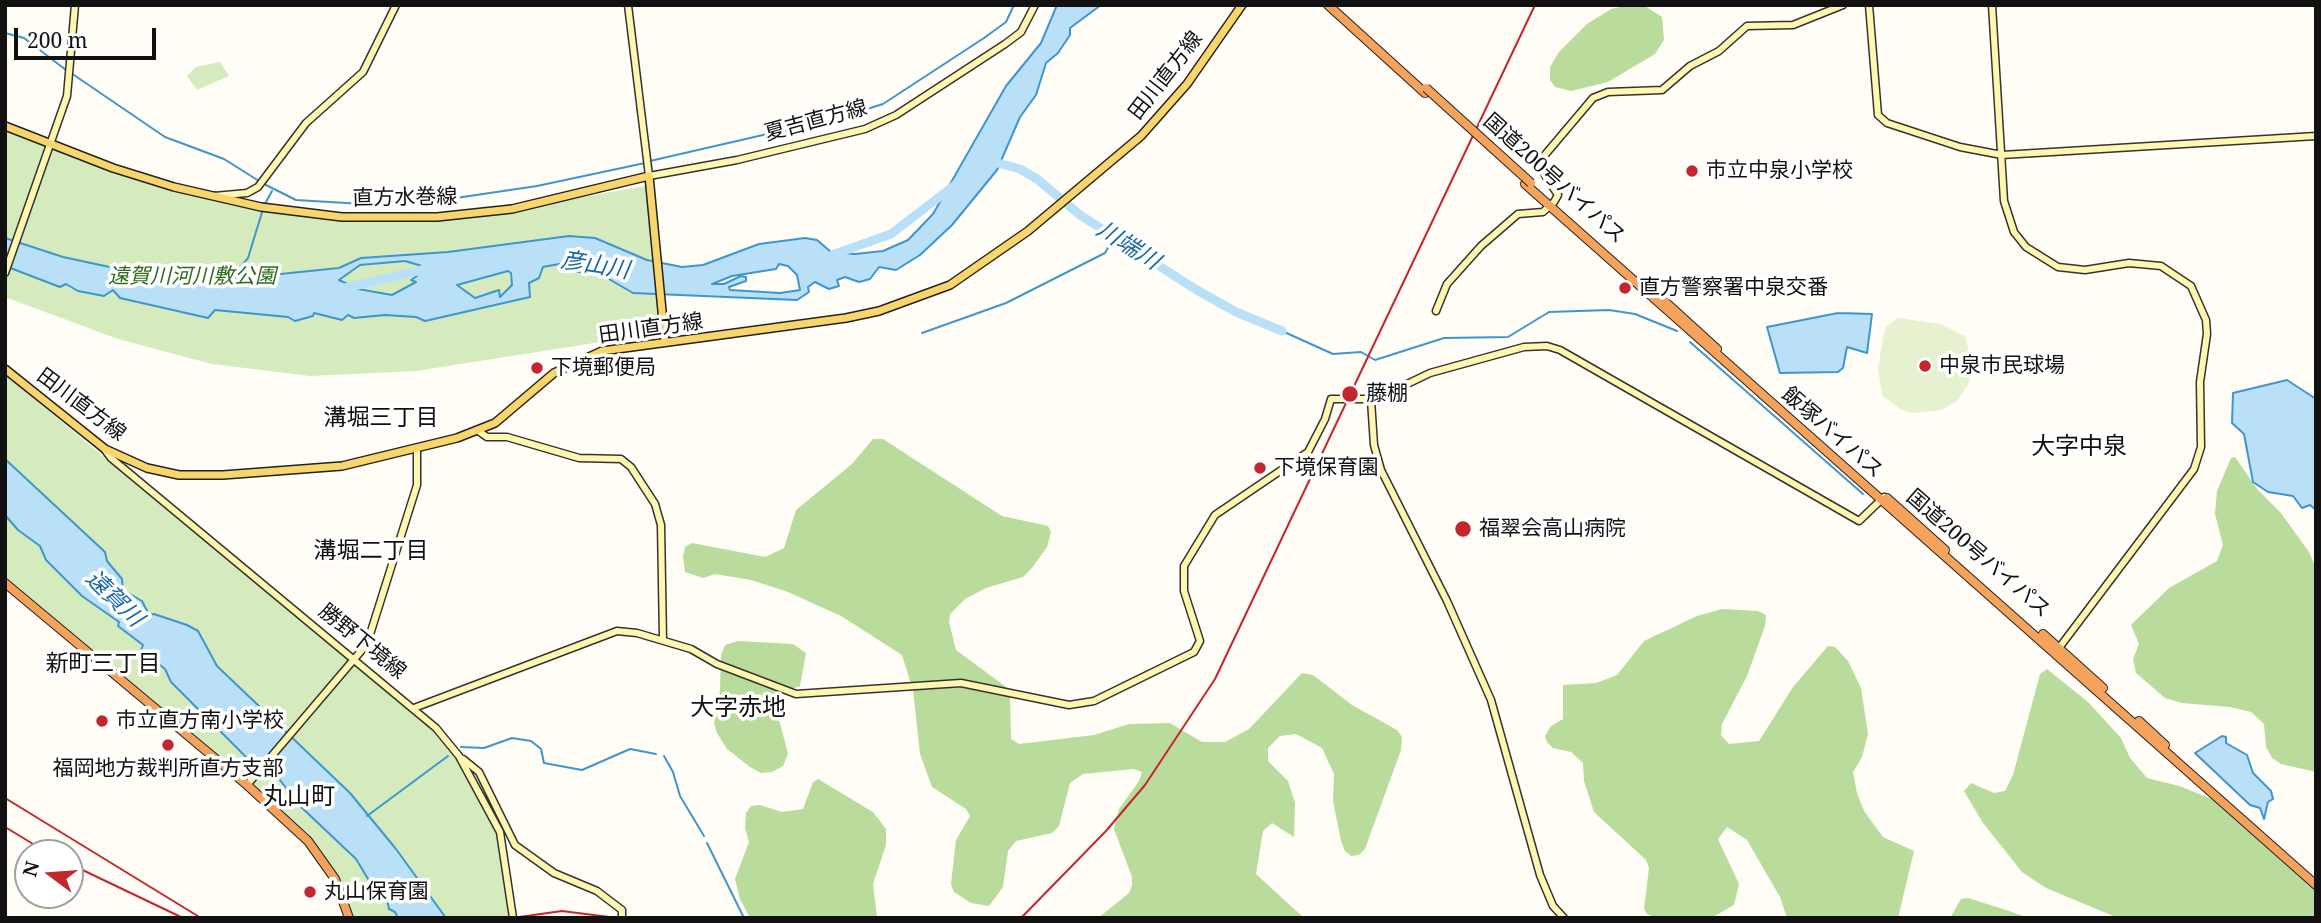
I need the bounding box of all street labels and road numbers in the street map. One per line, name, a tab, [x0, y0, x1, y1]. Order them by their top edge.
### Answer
street label: 田川直方線	[1124, 27, 1208, 125]
street label: 夏吉直方線	[762, 95, 870, 147]
street label: 国道200号バイパス	[1478, 109, 1630, 249]
street label: 直方水巻線	[352, 184, 458, 212]
street label: 田川直方線	[597, 309, 705, 349]
street label: 田川直方線	[31, 363, 131, 447]
street label: 飯塚バイパス	[1776, 382, 1888, 484]
street label: 国道200号バイパス	[1901, 485, 2055, 623]
street label: 勝野下境線	[313, 599, 411, 685]

